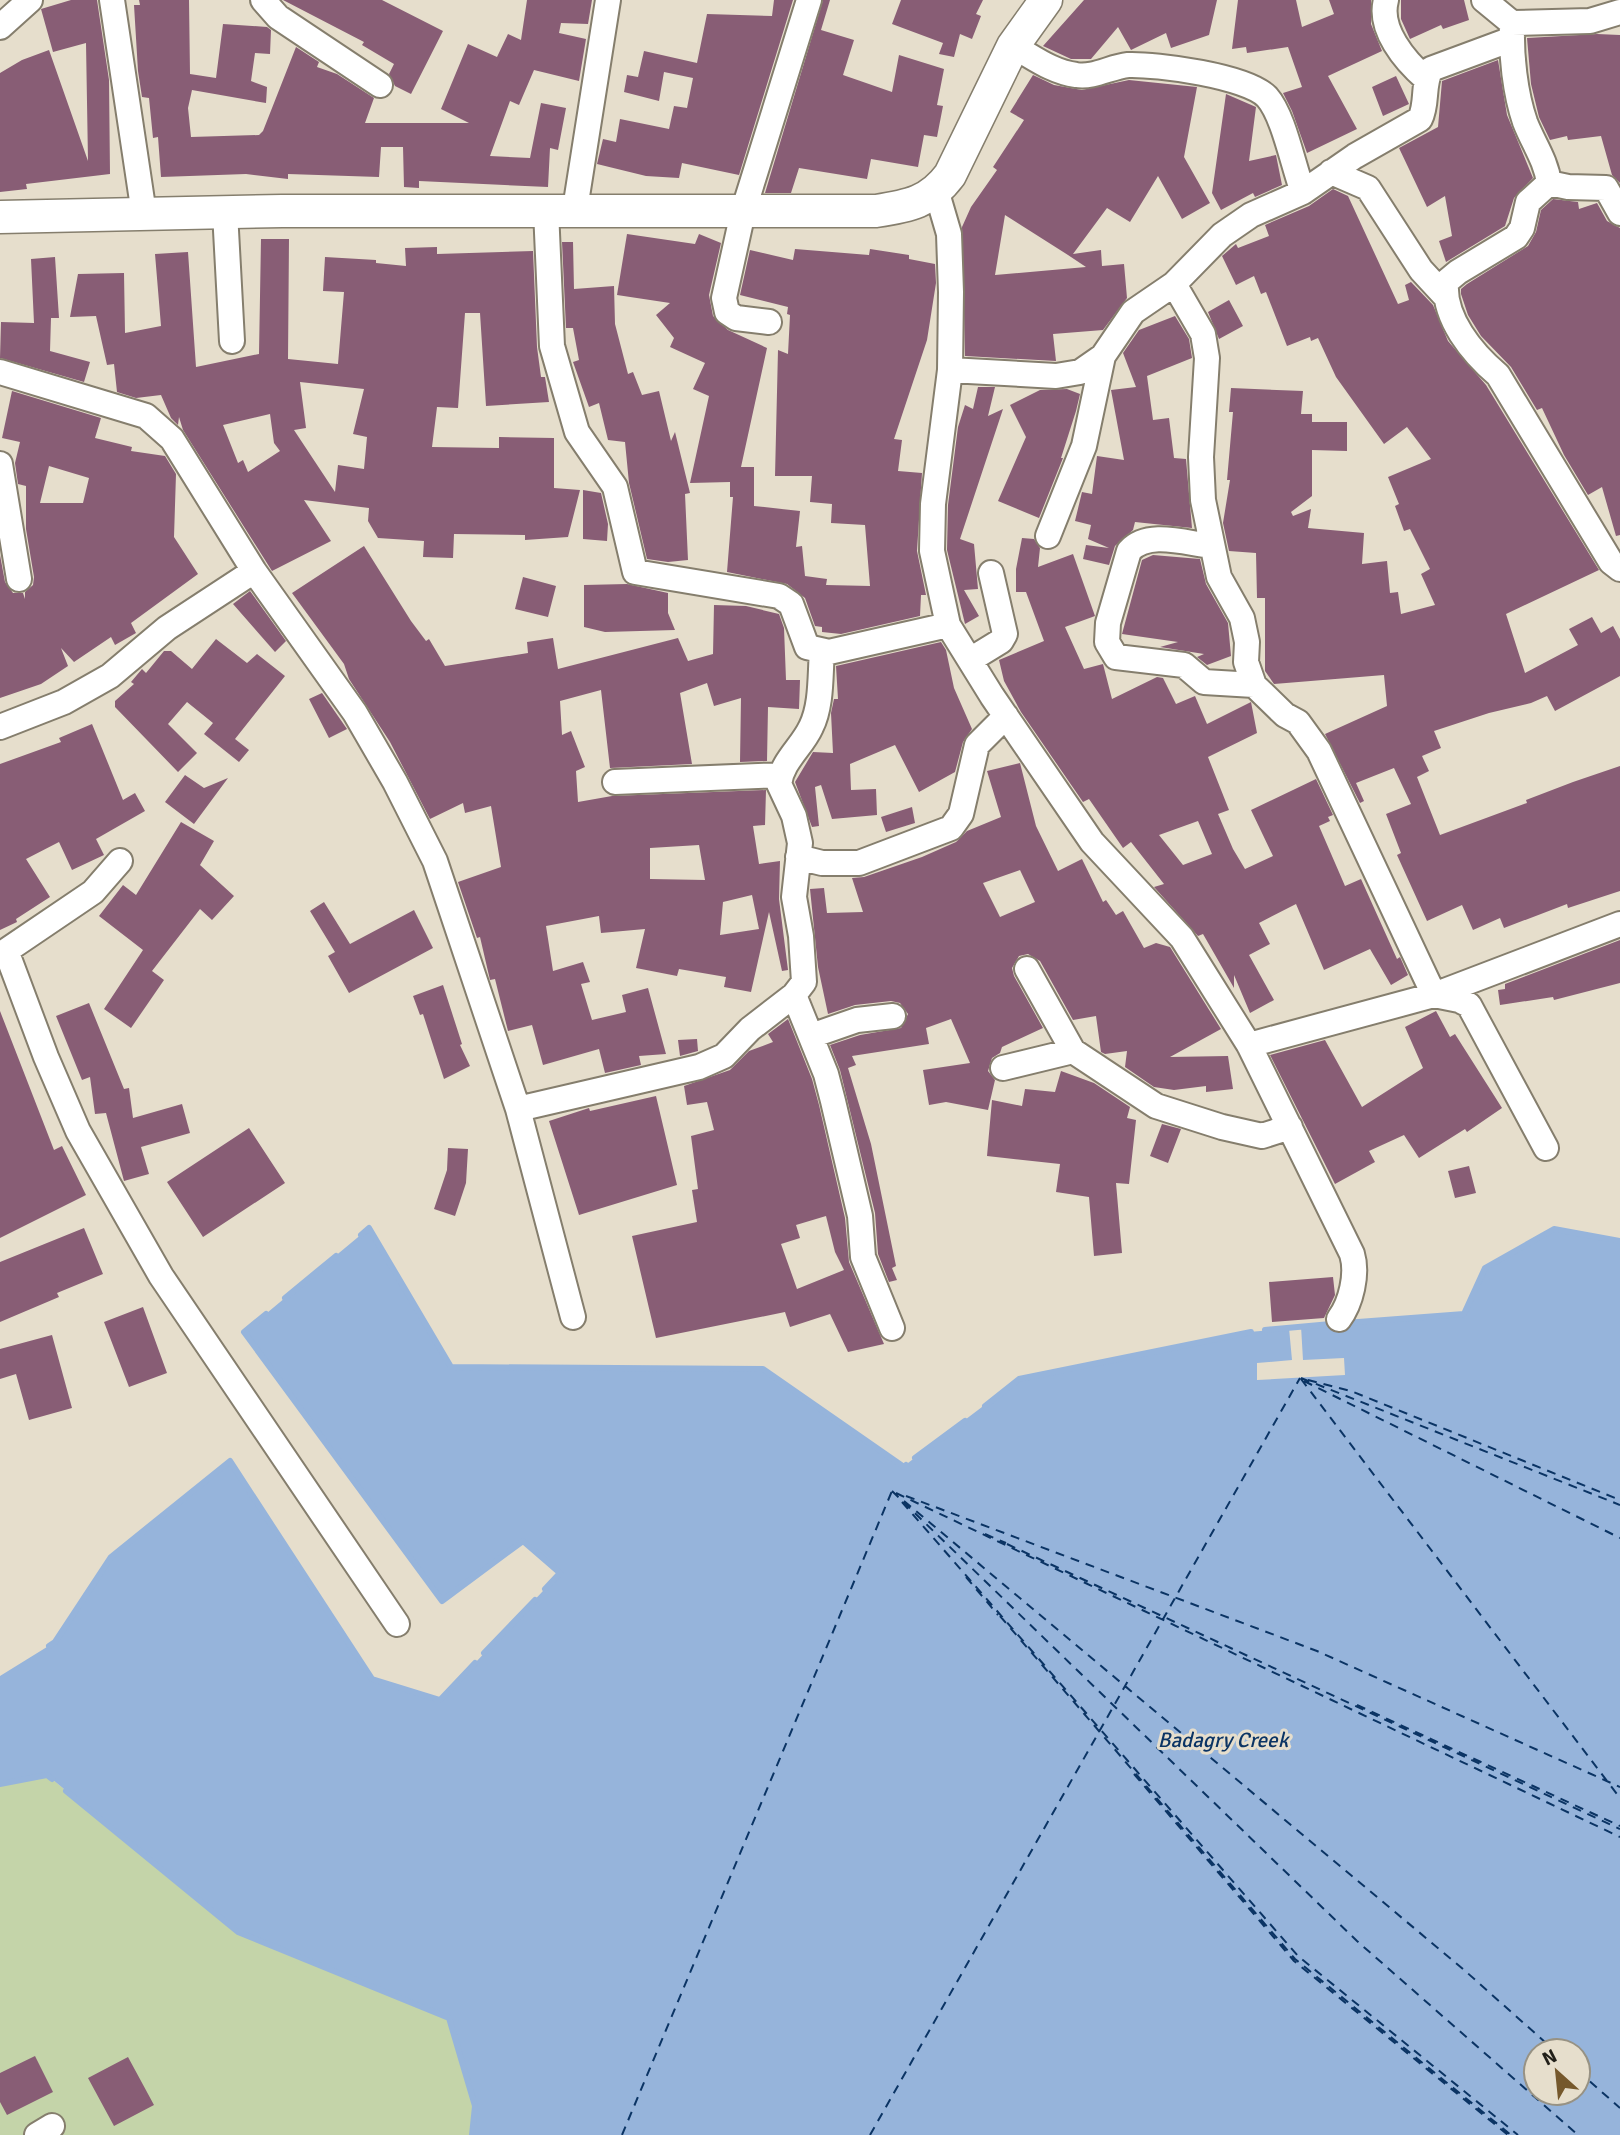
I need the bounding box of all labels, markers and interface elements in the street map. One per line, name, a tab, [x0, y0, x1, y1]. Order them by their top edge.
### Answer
water label: Badagry Creek	[1158, 1727, 1291, 1753]
north arrow	[1522, 2037, 1592, 2107]
text: N	[1538, 2044, 1561, 2071]

